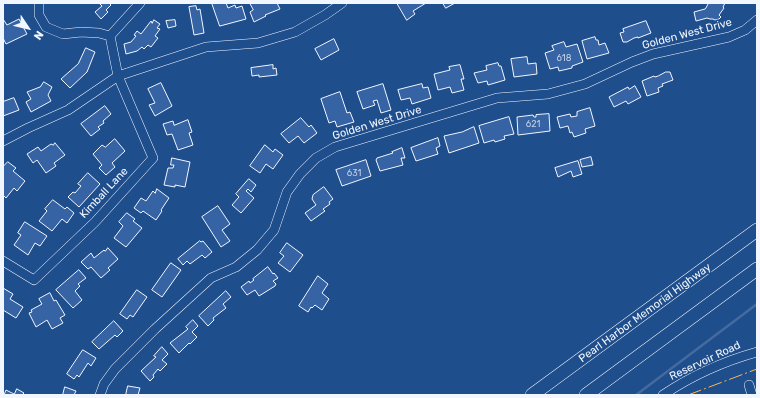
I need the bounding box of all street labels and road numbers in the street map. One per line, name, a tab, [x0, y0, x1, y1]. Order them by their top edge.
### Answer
street label: Golden West Drive	[641, 16, 733, 52]
street label: Golden West Drive	[331, 103, 423, 143]
street label: Kimball Lane	[77, 165, 131, 221]
street label: Pearl Harbor Memorial Highway	[576, 261, 714, 365]
street label: Reservoir Road	[667, 339, 743, 383]

